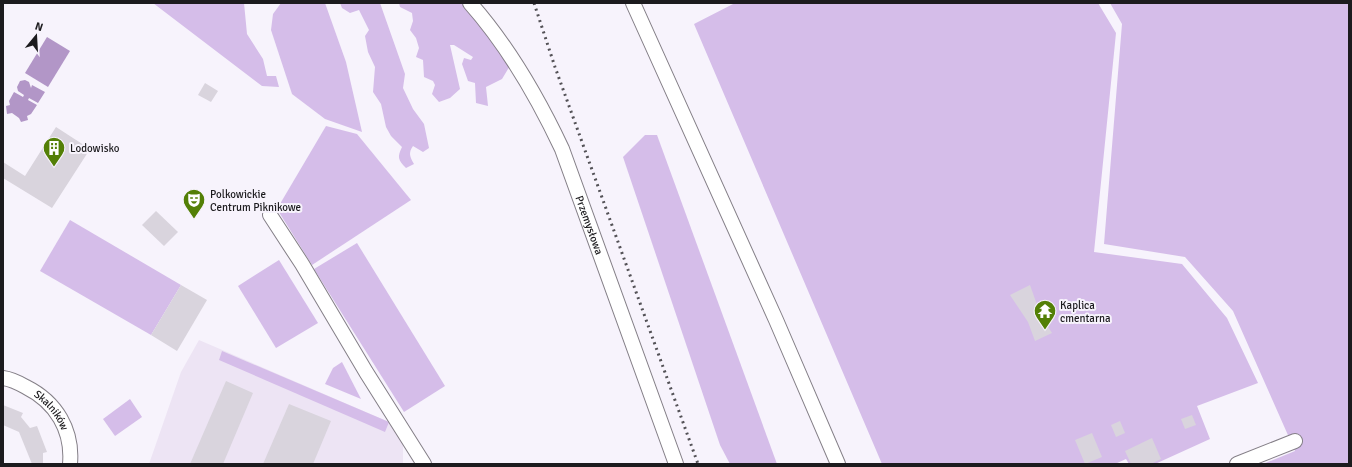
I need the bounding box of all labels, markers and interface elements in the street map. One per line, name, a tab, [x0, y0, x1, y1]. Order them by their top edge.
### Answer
north arrow	[16, 16, 56, 56]
text: N	[33, 20, 45, 34]
building icon: Lodowisko	[41, 135, 67, 168]
place label: Lodowisko	[70, 142, 120, 155]
theatre icon: Polkowickie Centrum Piknikowe	[181, 187, 207, 220]
place label: Polkowickie Centrum Piknikowe	[210, 188, 301, 214]
street label: Przemysłowa	[573, 194, 606, 257]
temple icon: Kaplica cmentarna	[1032, 298, 1058, 331]
place label: Kaplica cmentarna	[1060, 299, 1111, 325]
street label: Skalników	[32, 387, 72, 432]

